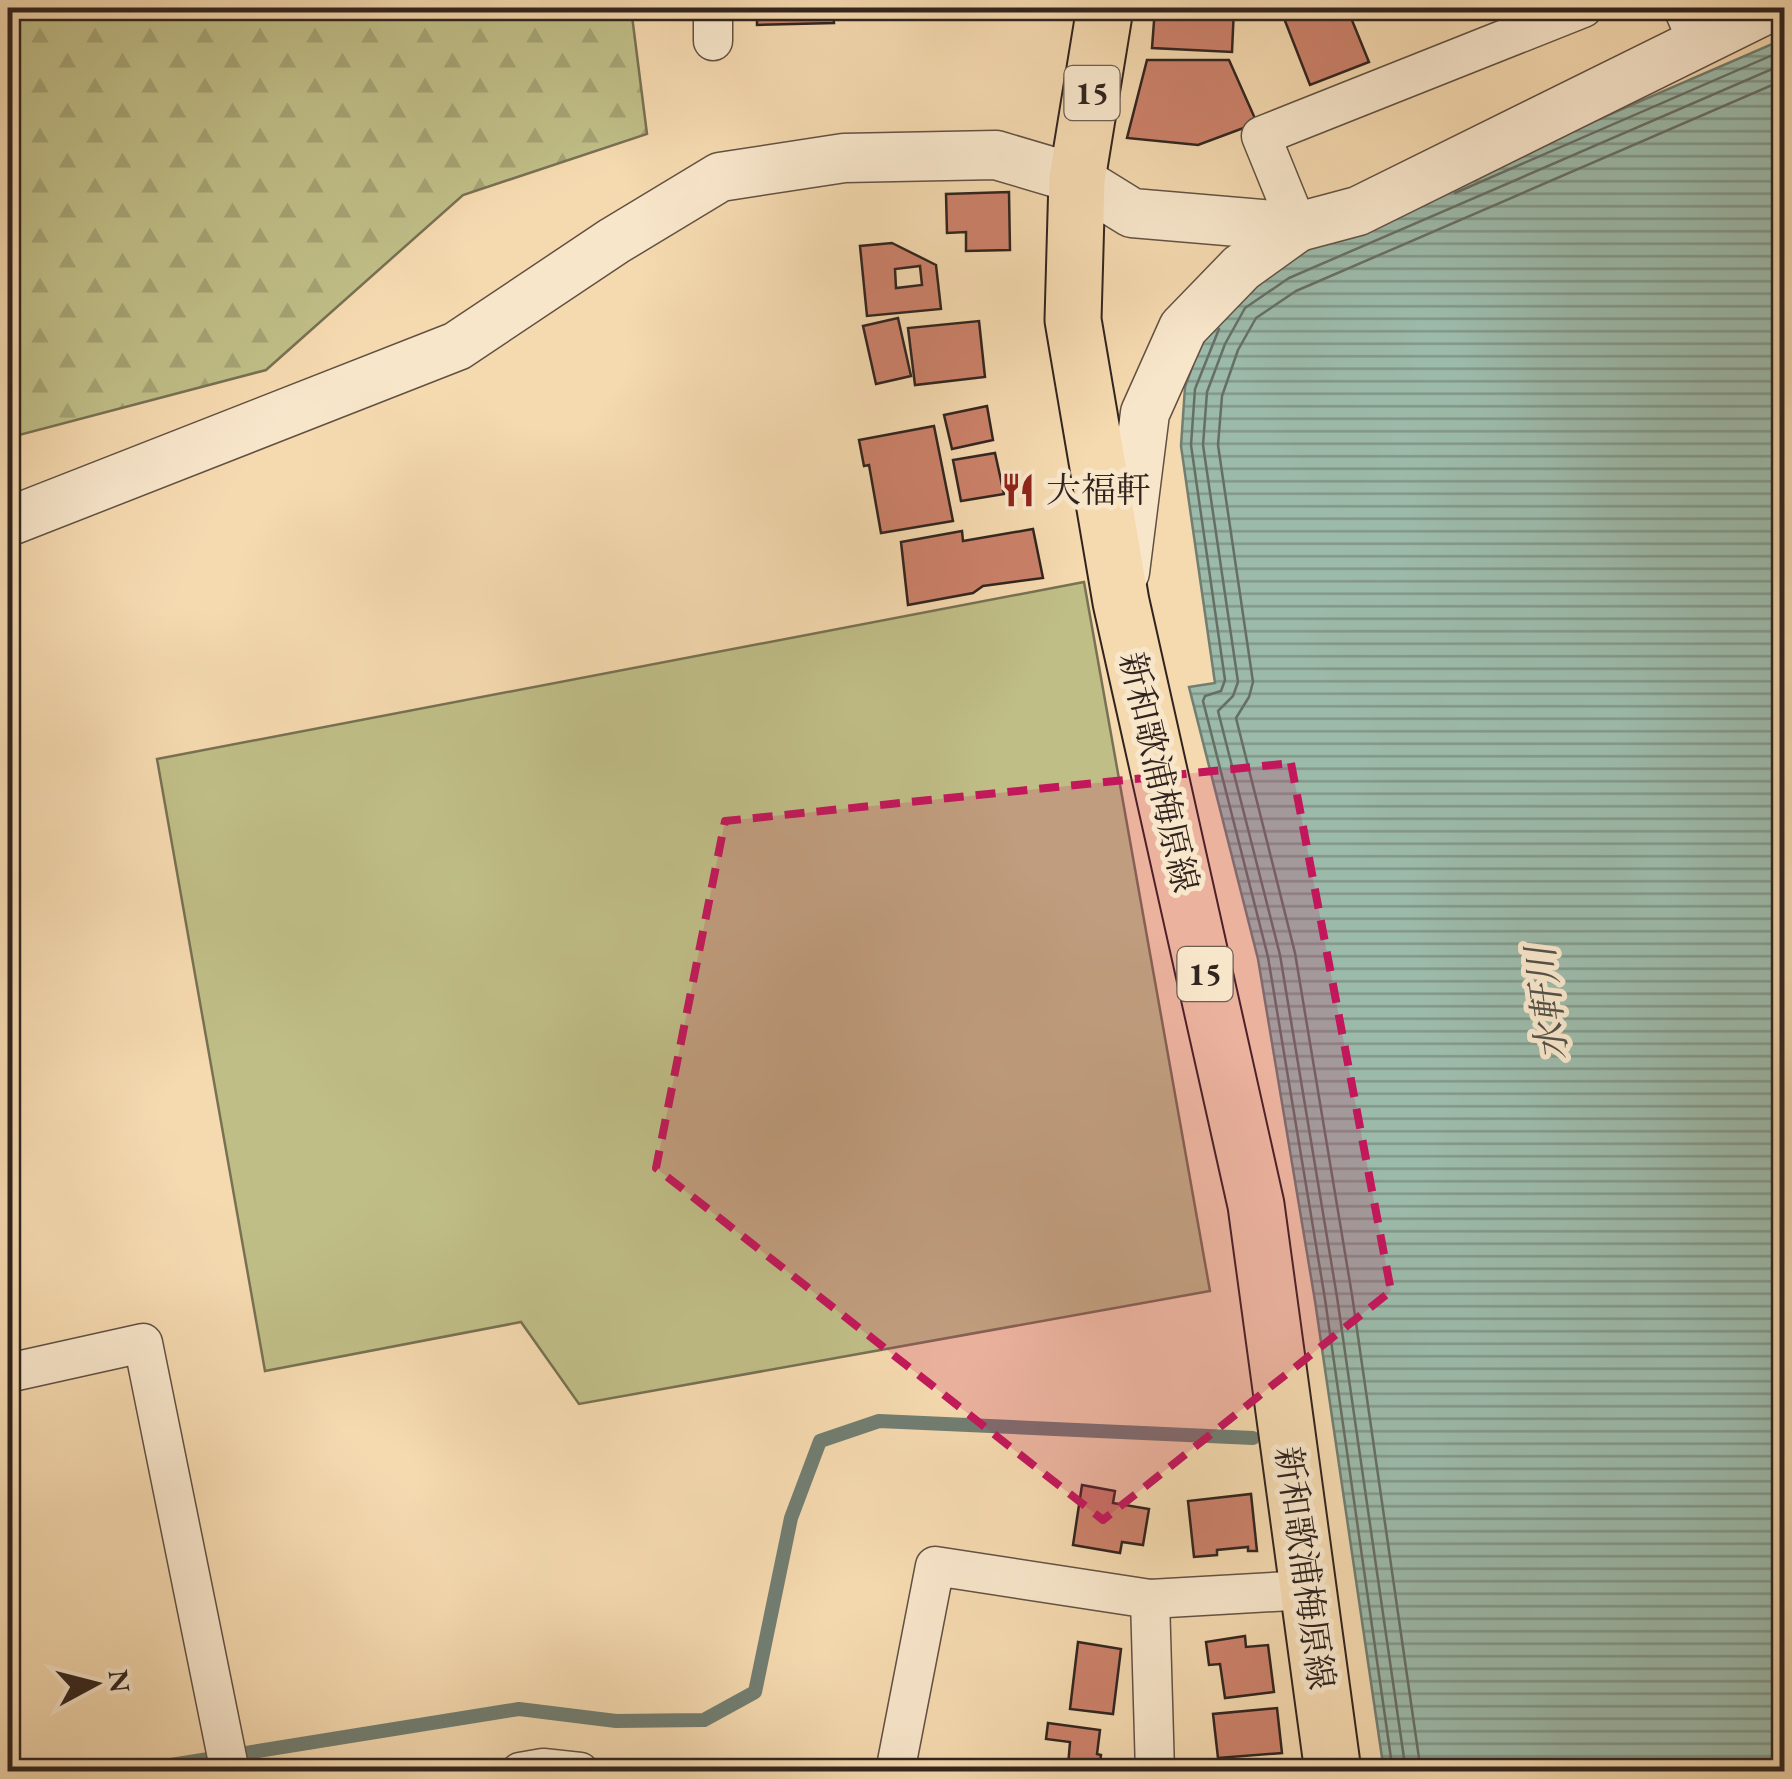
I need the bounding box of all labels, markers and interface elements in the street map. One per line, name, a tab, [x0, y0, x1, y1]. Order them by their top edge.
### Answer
road number: 15	[1064, 66, 1120, 120]
place label: 大福軒	[1046, 467, 1151, 512]
restaurant icon: 大福軒	[999, 471, 1037, 509]
street label: 新和歌浦梅原線	[1110, 647, 1209, 896]
water label: 水軒川	[1515, 941, 1578, 1064]
road number: 15	[1178, 947, 1232, 1001]
street label: 新和歌浦梅原線	[1266, 1443, 1345, 1692]
north arrow	[45, 1634, 145, 1734]
text: N	[101, 1668, 139, 1695]

